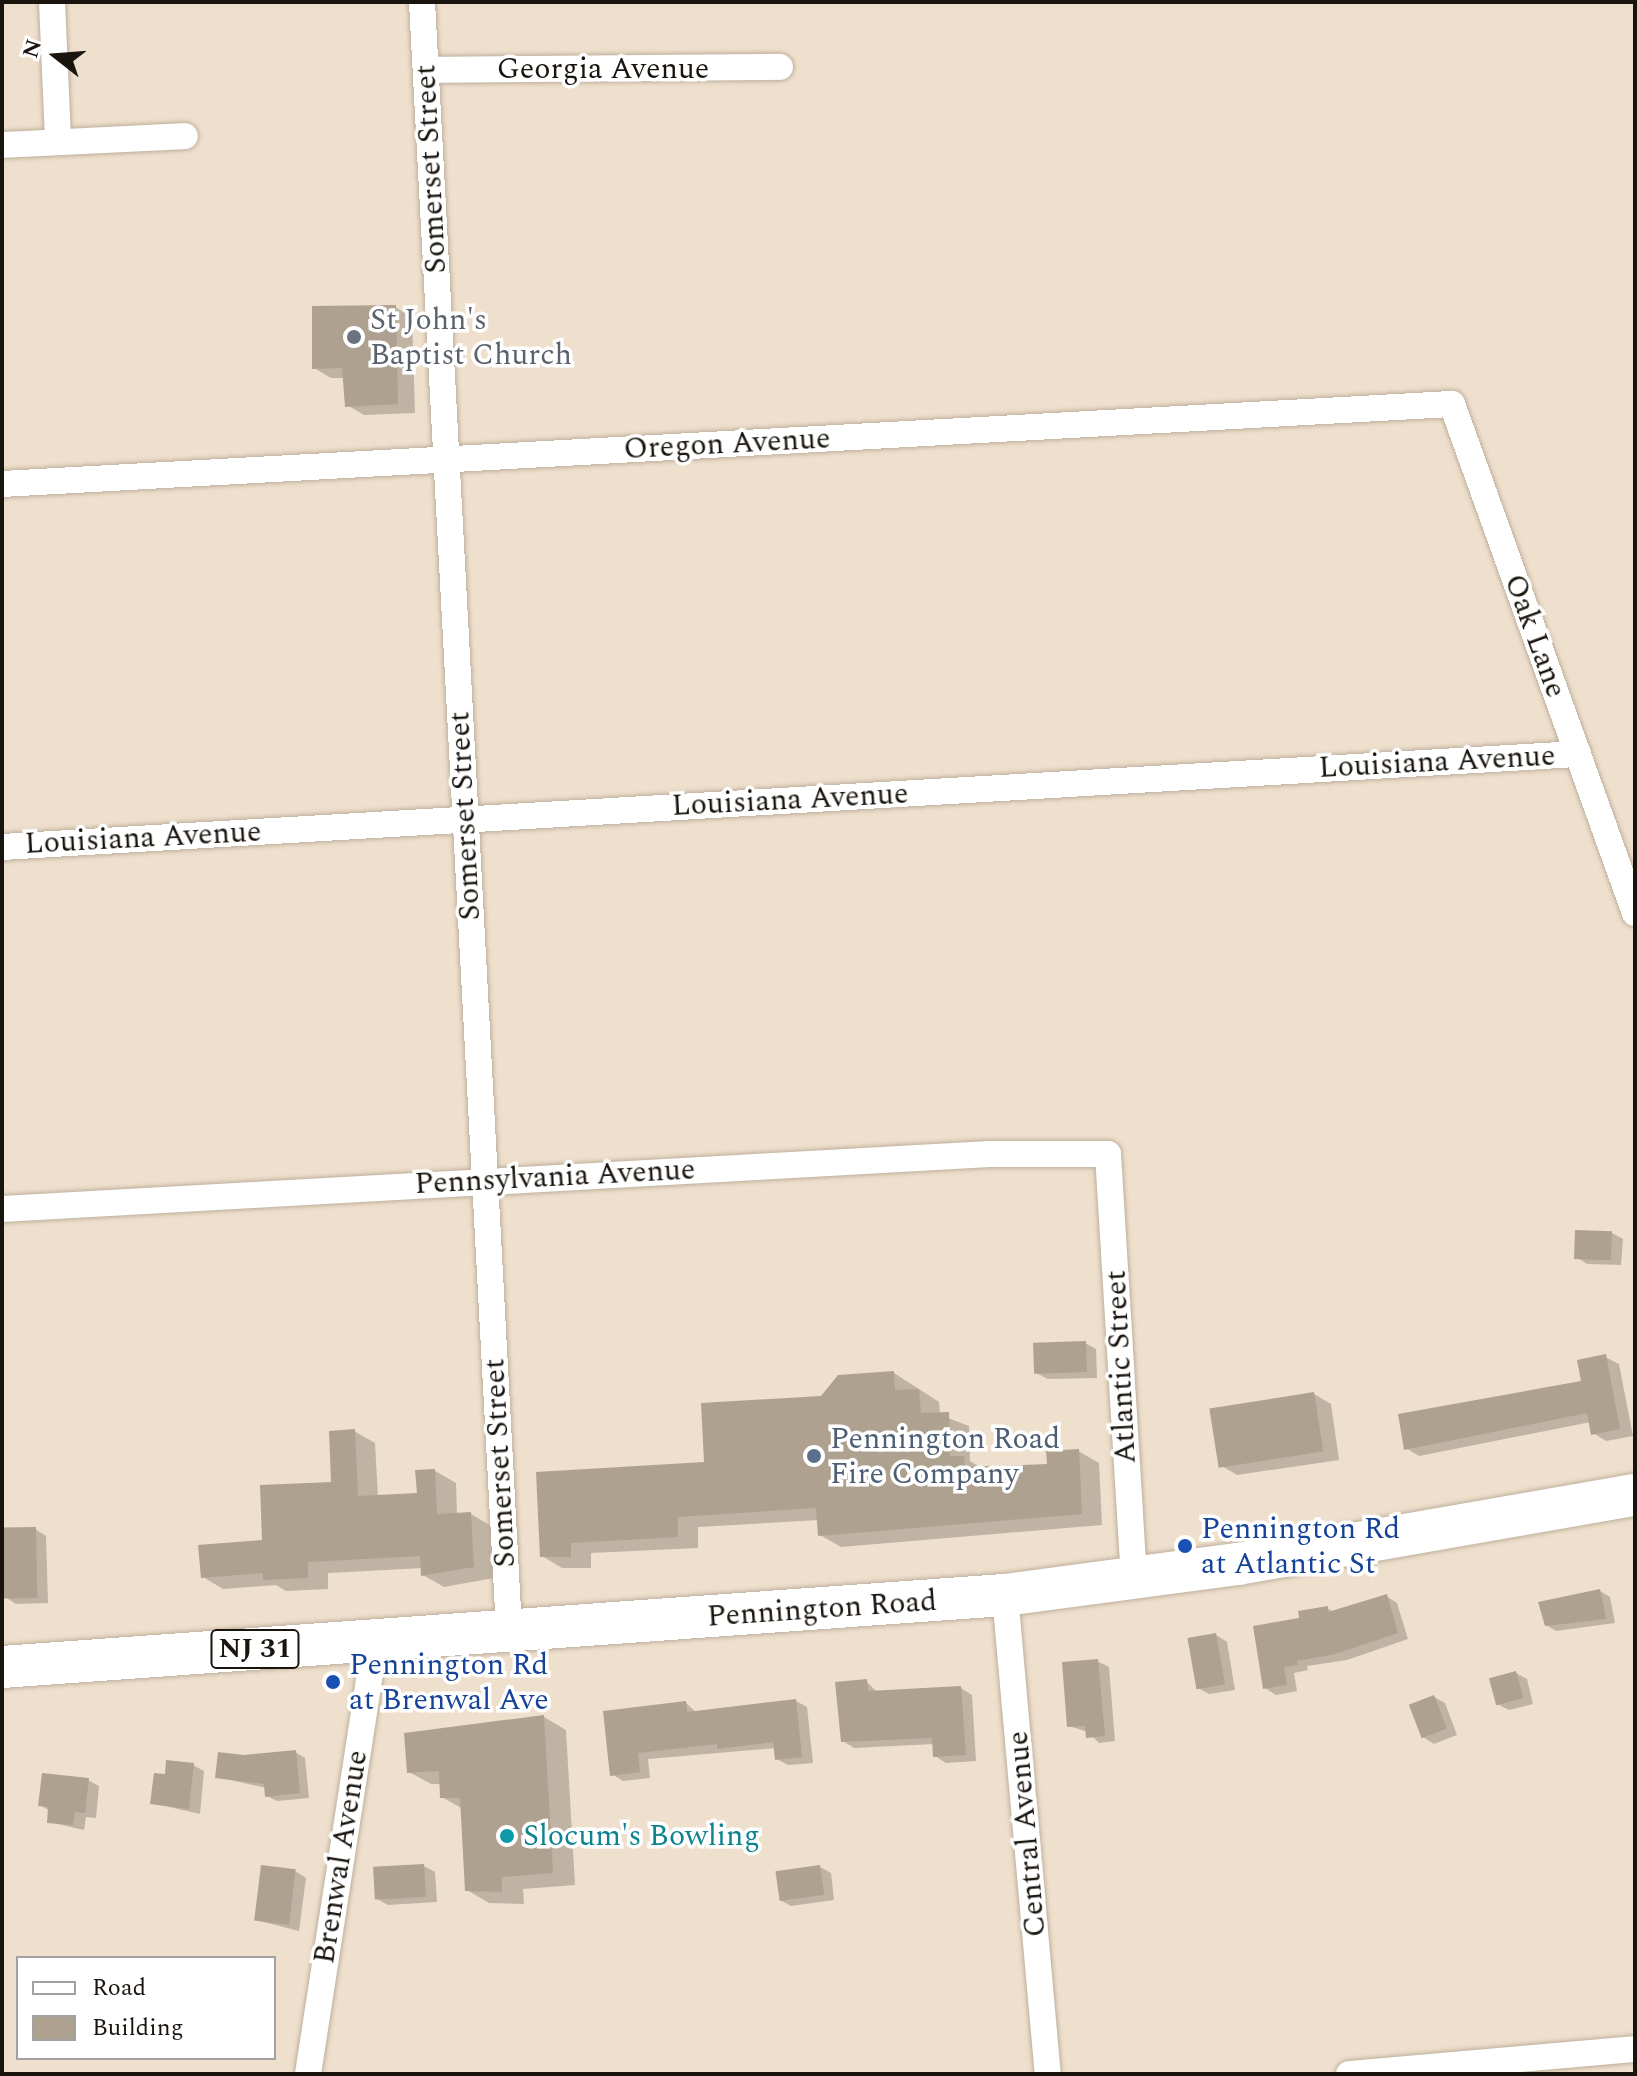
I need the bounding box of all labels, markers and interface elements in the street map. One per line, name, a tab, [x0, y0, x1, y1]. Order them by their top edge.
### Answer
north arrow	[16, 16, 96, 96]
text: N	[14, 35, 51, 62]
street label: Georgia Avenue	[497, 51, 709, 87]
street label: Somerset Street	[408, 64, 454, 274]
place label: St John's Baptist Church	[370, 302, 572, 372]
marker: St John's Baptist Church	[345, 328, 363, 346]
street label: Oregon Avenue	[623, 421, 831, 467]
street label: Oak Lane	[1496, 569, 1574, 703]
street label: Somerset Street	[442, 711, 488, 921]
street label: Louisiana Avenue	[1318, 738, 1556, 786]
street label: Louisiana Avenue	[671, 776, 909, 824]
street label: Louisiana Avenue	[24, 814, 262, 862]
street label: Pennsylvania Avenue	[414, 1152, 696, 1202]
street label: Atlantic Street	[1098, 1269, 1144, 1465]
street label: Somerset Street	[477, 1358, 523, 1568]
place label: Pennington Road Fire Company	[830, 1421, 1060, 1492]
marker: Pennington Road Fire Company	[805, 1447, 823, 1465]
place label: Pennington Rd at Atlantic St	[1201, 1511, 1400, 1582]
marker: Pennington Rd at Atlantic St	[1176, 1537, 1194, 1555]
street label: Pennington Road	[706, 1583, 938, 1635]
road number: NJ 31	[209, 1625, 301, 1673]
place label: Pennington Rd at Brenwal Ave	[349, 1647, 549, 1718]
marker: Pennington Rd at Brenwal Ave	[324, 1673, 342, 1691]
street label: Central Avenue	[1000, 1729, 1054, 1939]
street label: Brenwal Avenue	[306, 1748, 376, 1966]
place label: Slocum's Bowling	[523, 1818, 760, 1854]
marker: Slocum's Bowling	[498, 1827, 516, 1845]
legend	[16, 1956, 276, 2060]
text: Road	[92, 1970, 146, 2006]
text: Building	[92, 2010, 184, 2046]

